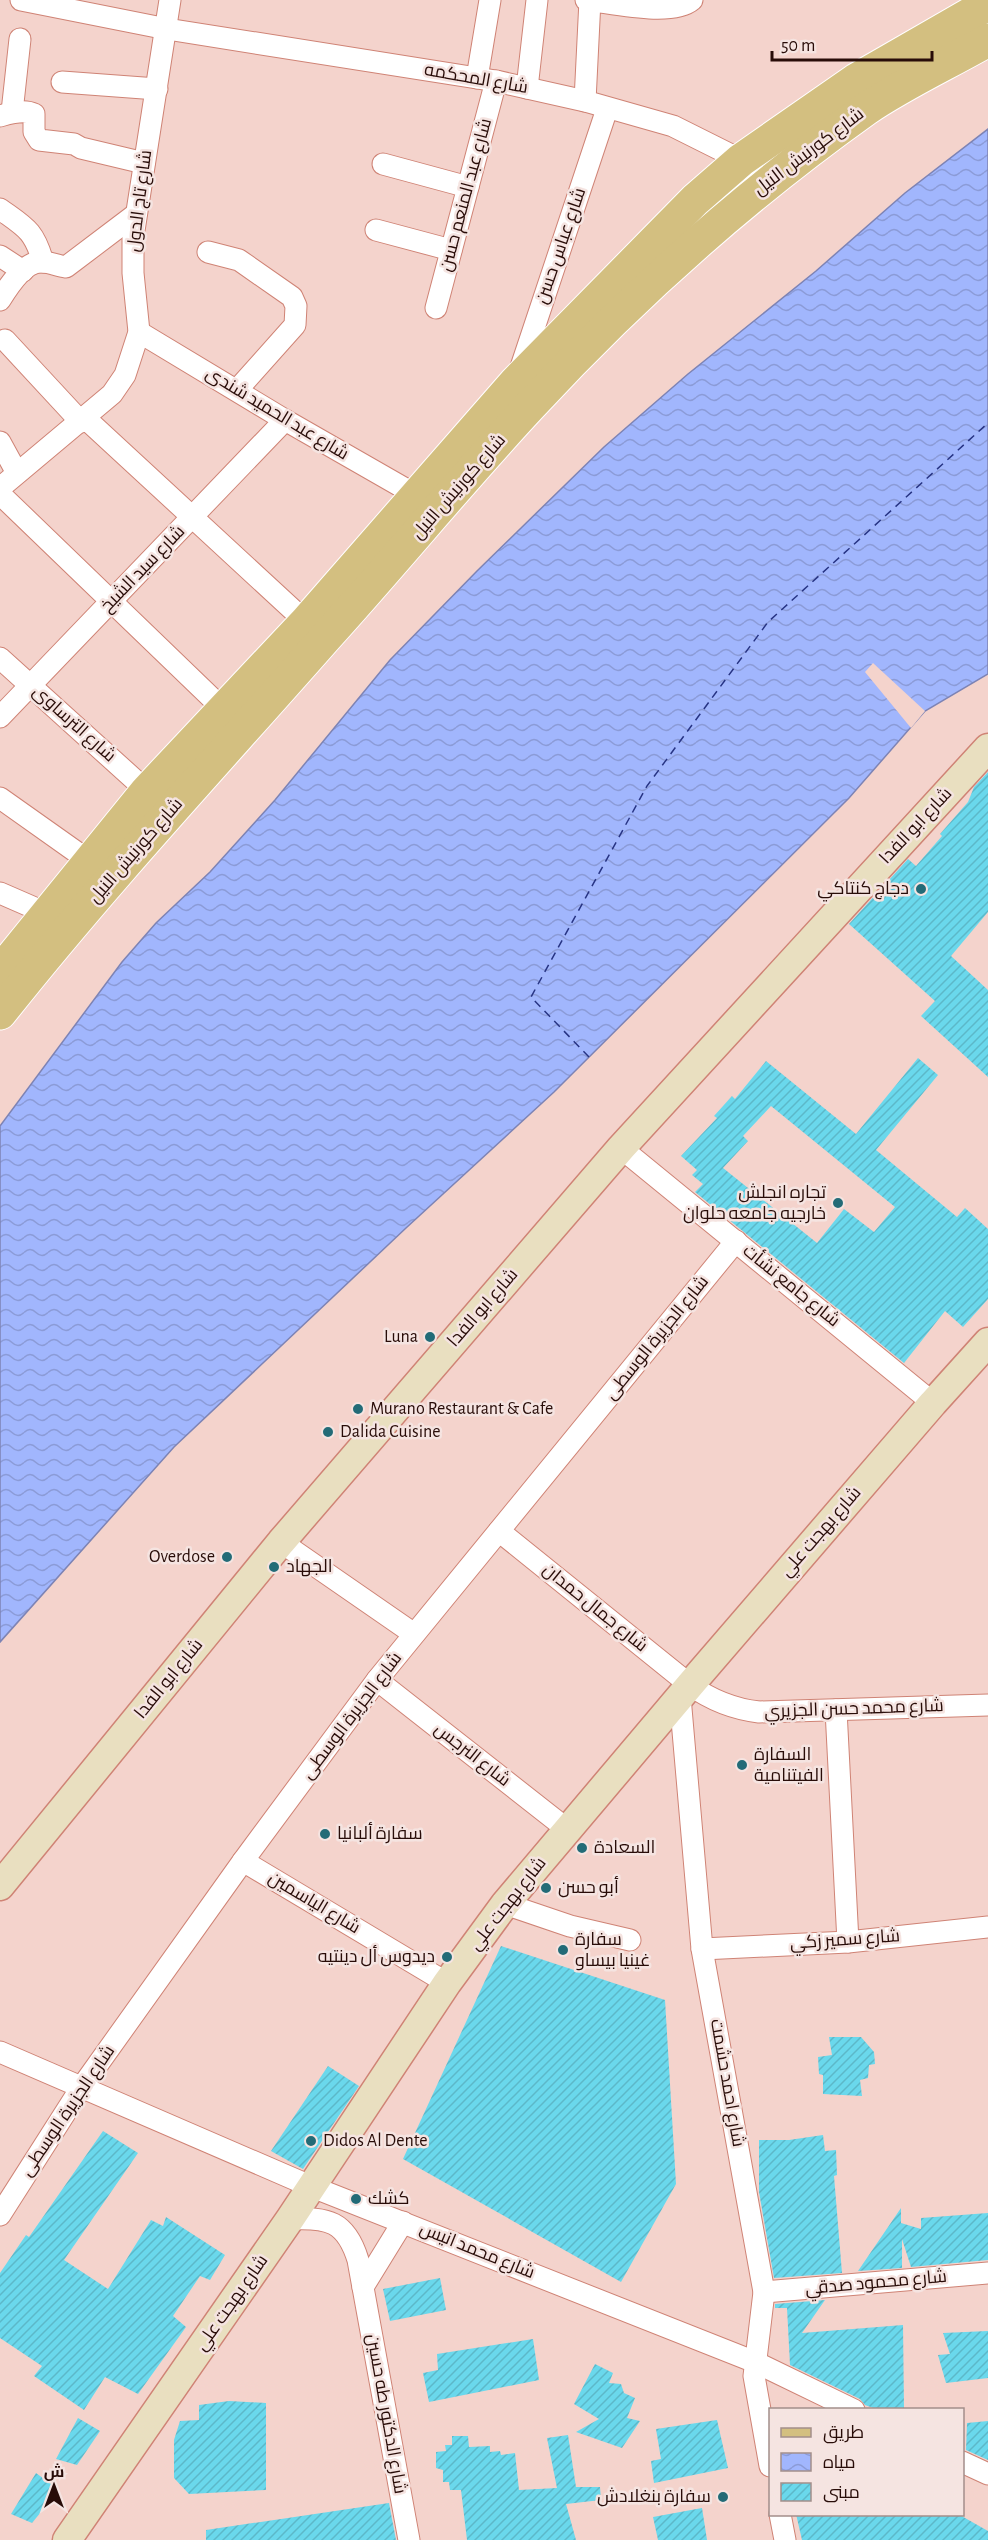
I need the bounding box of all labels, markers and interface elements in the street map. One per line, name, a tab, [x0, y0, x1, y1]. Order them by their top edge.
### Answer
scale bar	[772, 24, 932, 62]
text: 50 m	[781, 37, 815, 55]
street label: شارع المحكمه	[422, 60, 529, 99]
street label: شارع كورنيش النيل	[750, 104, 869, 201]
street label: شارع عبد المنعم حسن	[436, 116, 497, 274]
street label: شارع تاج الدول	[124, 149, 157, 253]
street label: شارع عباس حسن	[532, 185, 591, 307]
street label: شارع عبد الحميد شندى	[201, 363, 352, 465]
street label: شارع كورنيش النيل	[408, 430, 511, 544]
street label: شارع سيد الشيخ	[97, 522, 190, 617]
street label: شارع الترساوى	[28, 682, 120, 767]
street label: شارع ابو الفدا	[876, 784, 957, 869]
street label: شارع كورنيش النيل	[85, 794, 188, 908]
place label: دجاج كنتاكي	[817, 880, 909, 902]
marker: دجاج كنتاكي	[914, 882, 928, 896]
place label: تجاره انجلش خارجيه جامعه حلوان	[683, 1183, 826, 1224]
marker: تجاره انجلش خارجيه جامعه حلوان	[831, 1196, 845, 1210]
street label: شارع جامع نشأت	[738, 1239, 845, 1332]
street label: شارع ابو الفدا	[444, 1265, 523, 1352]
street label: شارع الجزيرة الوسطى	[601, 1272, 714, 1405]
place label: Luna	[384, 1328, 418, 1346]
marker: Luna	[423, 1330, 437, 1344]
place label: Murano Restaurant & Cafe	[370, 1400, 553, 1418]
marker: Murano Restaurant & Cafe	[351, 1402, 365, 1416]
place label: Dalida Cuisine	[340, 1423, 441, 1441]
marker: Dalida Cuisine	[321, 1425, 335, 1439]
street label: شارع بهجت علي	[776, 1483, 868, 1583]
place label: Overdose	[149, 1548, 215, 1566]
marker: Overdose	[220, 1550, 234, 1564]
place label: الجهاد	[286, 1558, 333, 1577]
marker: الجهاد	[267, 1560, 281, 1574]
street label: شارع جمال حمدان	[538, 1560, 651, 1657]
street label: شارع ابو الفدا	[131, 1635, 208, 1723]
street label: شارع الجزيرة الوسطى	[298, 1649, 407, 1784]
street label: شارع محمد حسن الجزيري	[764, 1696, 944, 1725]
street label: شارع النرجس	[429, 1719, 514, 1792]
place label: السفارة الفيتنامية	[754, 1746, 824, 1785]
marker: السفارة الفيتنامية	[735, 1758, 749, 1772]
place label: سفارة ألبانيا	[337, 1822, 423, 1844]
marker: سفارة ألبانيا	[318, 1827, 332, 1841]
place label: السعادة	[594, 1839, 655, 1857]
marker: السعادة	[575, 1841, 589, 1855]
street label: شارع بهجت علي	[465, 1853, 553, 1956]
street label: شارع الياسمين	[264, 1868, 363, 1939]
place label: أبو حسن	[558, 1876, 619, 1898]
marker: أبو حسن	[539, 1881, 553, 1895]
street label: شارع سمير زكي	[789, 1926, 901, 1957]
place label: سفارة غينيا بيساو	[575, 1931, 651, 1971]
marker: سفارة غينيا بيساو	[556, 1943, 570, 1957]
place label: ديدوس أل دينتيه	[318, 1945, 435, 1967]
marker: ديدوس أل دينتيه	[440, 1950, 454, 1964]
street label: شارع احمد حشمت	[705, 2017, 748, 2149]
street label: شارع الجزيرة الوسطى	[17, 2042, 120, 2181]
place label: Didos Al Dente	[323, 2132, 428, 2150]
marker: Didos Al Dente	[304, 2134, 318, 2148]
place label: كشك	[368, 2189, 409, 2208]
marker: كشك	[349, 2192, 363, 2206]
street label: شارع محمد انيس	[416, 2219, 537, 2284]
street label: شارع بهجت علي	[191, 2251, 275, 2357]
street label: شارع محمود صدقي	[804, 2267, 948, 2302]
street label: شارع الدكتور طه حسين	[361, 2332, 410, 2496]
legend	[769, 2408, 964, 2516]
text: طريق	[823, 2424, 864, 2444]
text: مياه	[823, 2454, 856, 2472]
north arrow	[24, 2456, 84, 2516]
text: ش	[44, 2463, 64, 2481]
text: مبنى	[823, 2484, 860, 2503]
place label: سفارة بنغلادش	[597, 2487, 711, 2507]
marker: سفارة بنغلادش	[716, 2490, 730, 2504]

